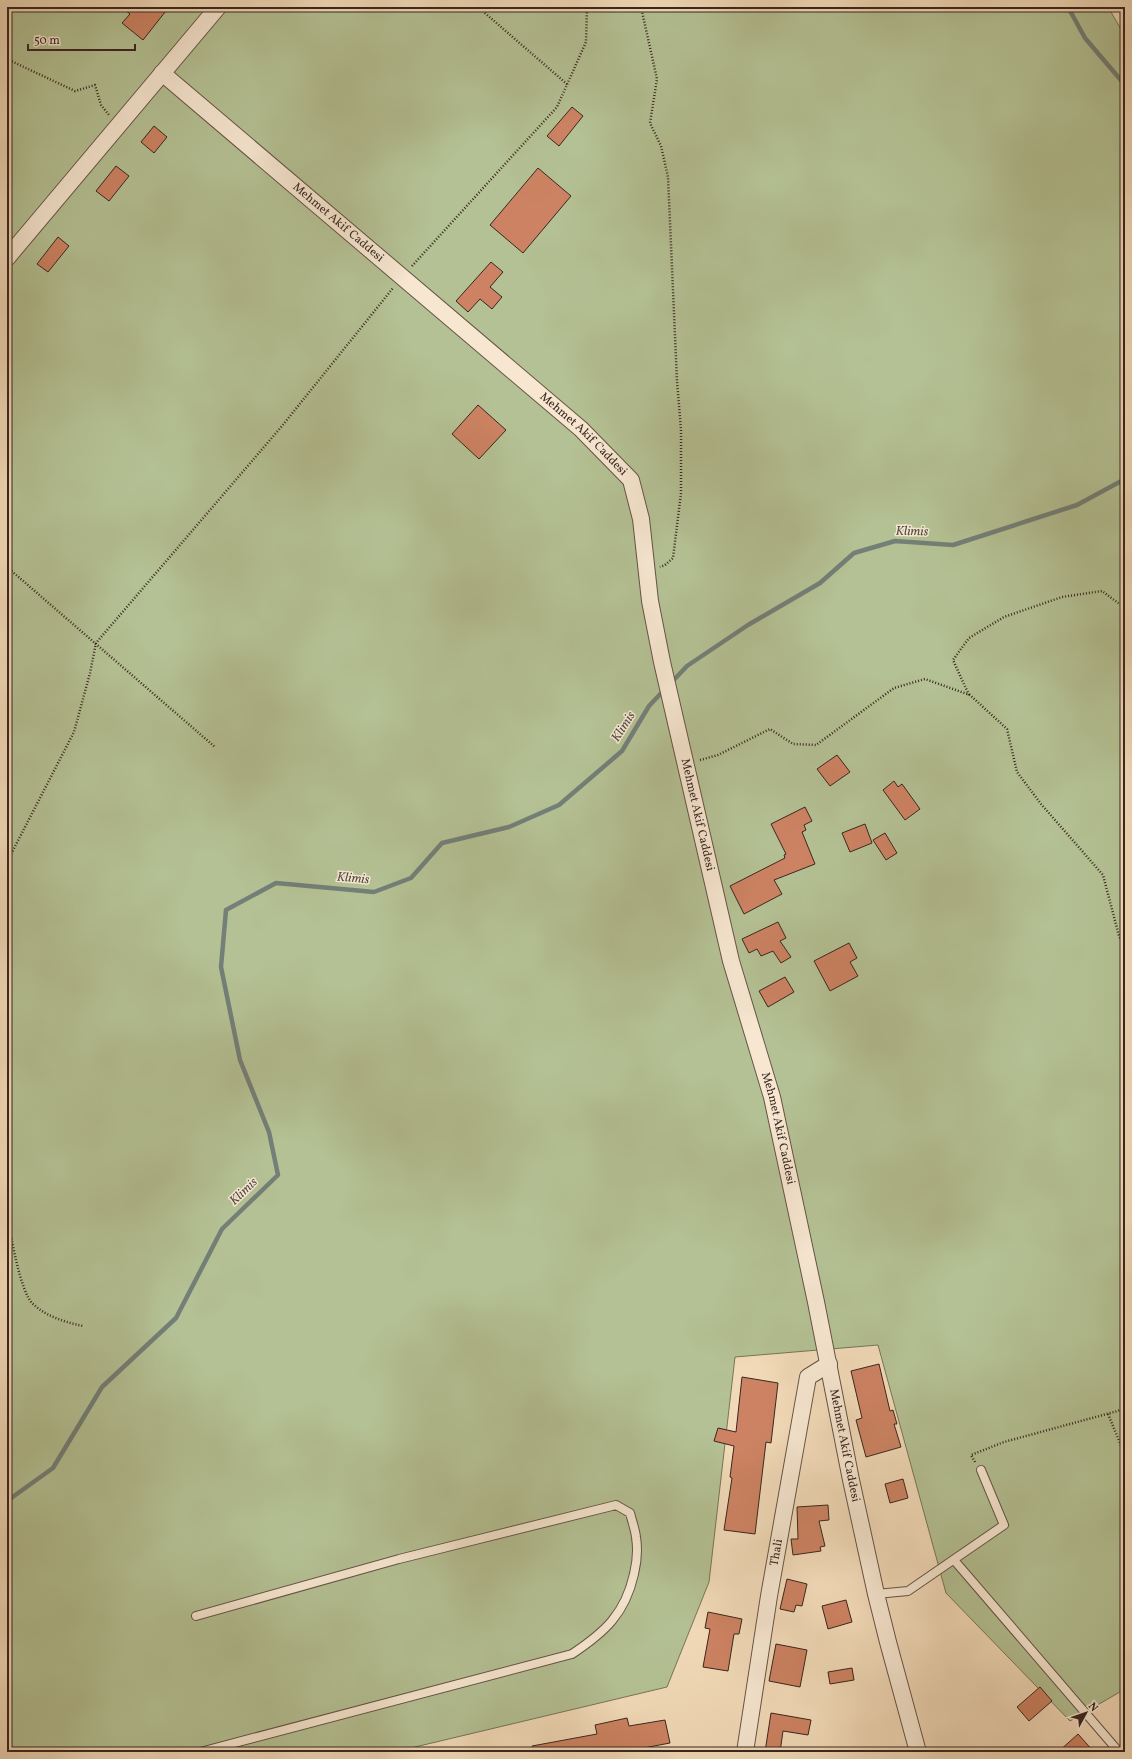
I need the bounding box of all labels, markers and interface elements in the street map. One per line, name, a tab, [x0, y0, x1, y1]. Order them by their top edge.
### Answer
scale bar	[28, 26, 135, 52]
text: 50 m	[34, 33, 60, 49]
street label: Mehmet Akif Caddesi	[289, 179, 387, 266]
street label: Mehmet Akif Caddesi	[536, 389, 631, 480]
water label: Klimis	[895, 523, 929, 541]
water label: Klimis	[608, 708, 640, 746]
street label: Mehmet Akif Caddesi	[677, 757, 718, 873]
water label: Klimis	[336, 869, 370, 889]
street label: Mehmet Akif Caddesi	[757, 1070, 799, 1186]
water label: Klimis	[226, 1174, 262, 1210]
street label: Mehmet Akif Caddesi	[825, 1388, 864, 1504]
street label: Thali	[766, 1537, 787, 1567]
north arrow	[1066, 1693, 1106, 1733]
text: N	[1084, 1700, 1101, 1715]

